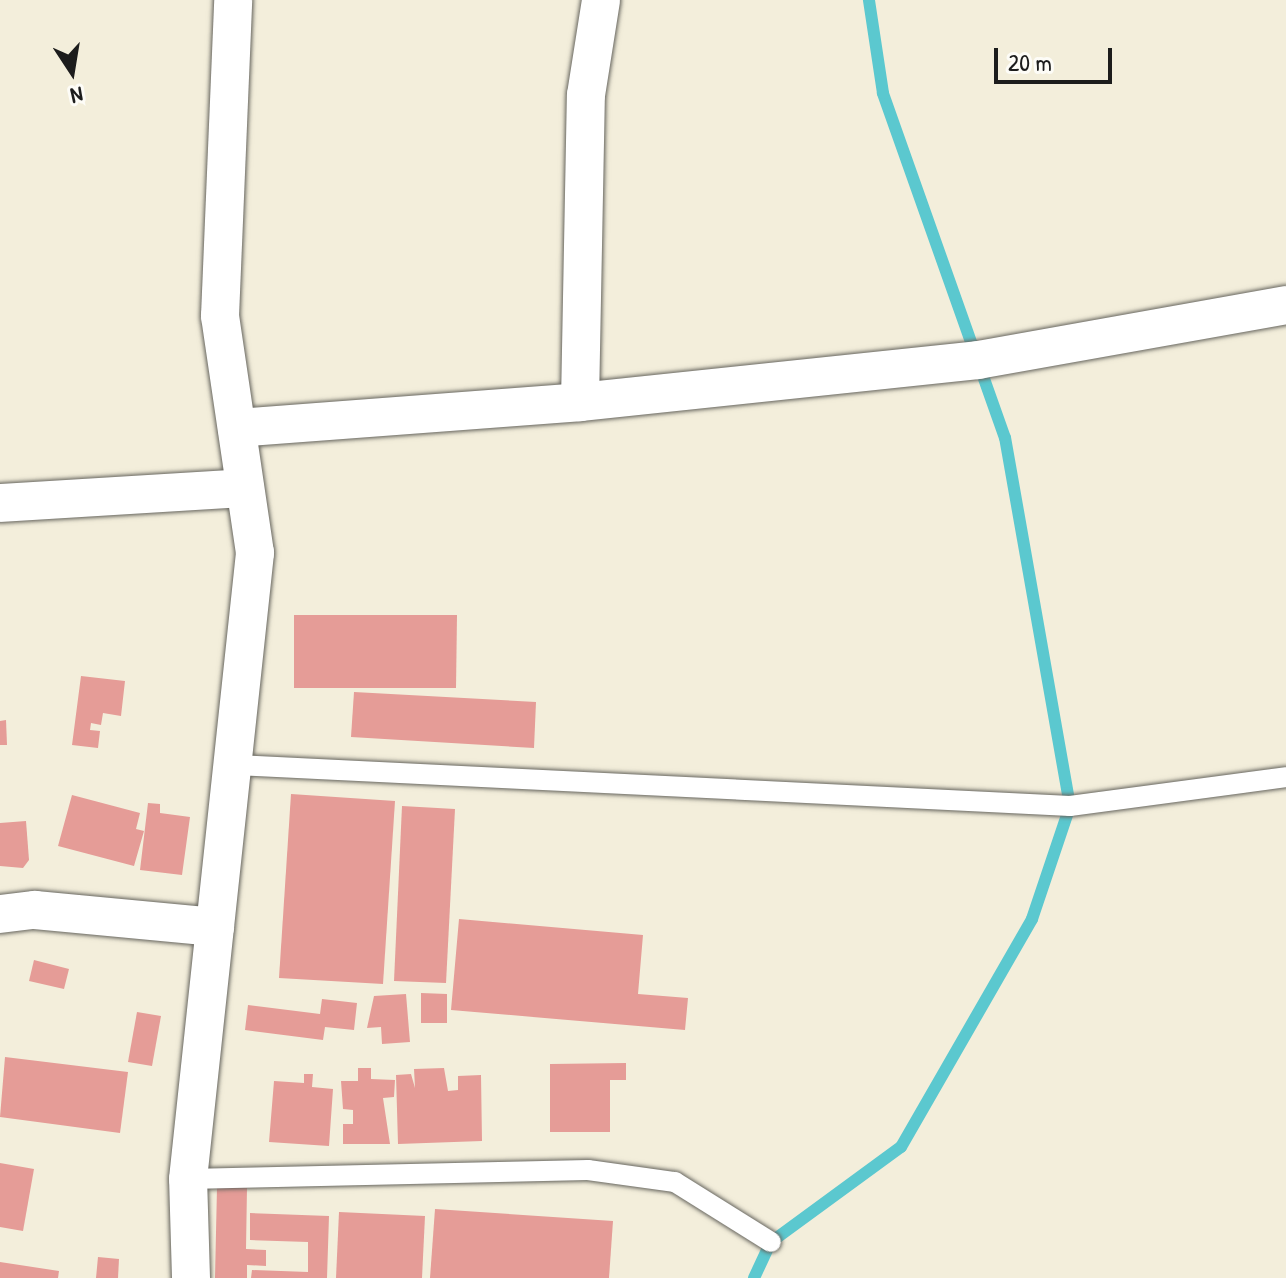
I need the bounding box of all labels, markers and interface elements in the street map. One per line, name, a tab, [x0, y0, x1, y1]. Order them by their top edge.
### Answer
north arrow	[32, 32, 112, 112]
scale bar	[998, 32, 1116, 82]
text: 20 m	[1008, 46, 1052, 78]
text: N	[68, 80, 86, 111]

